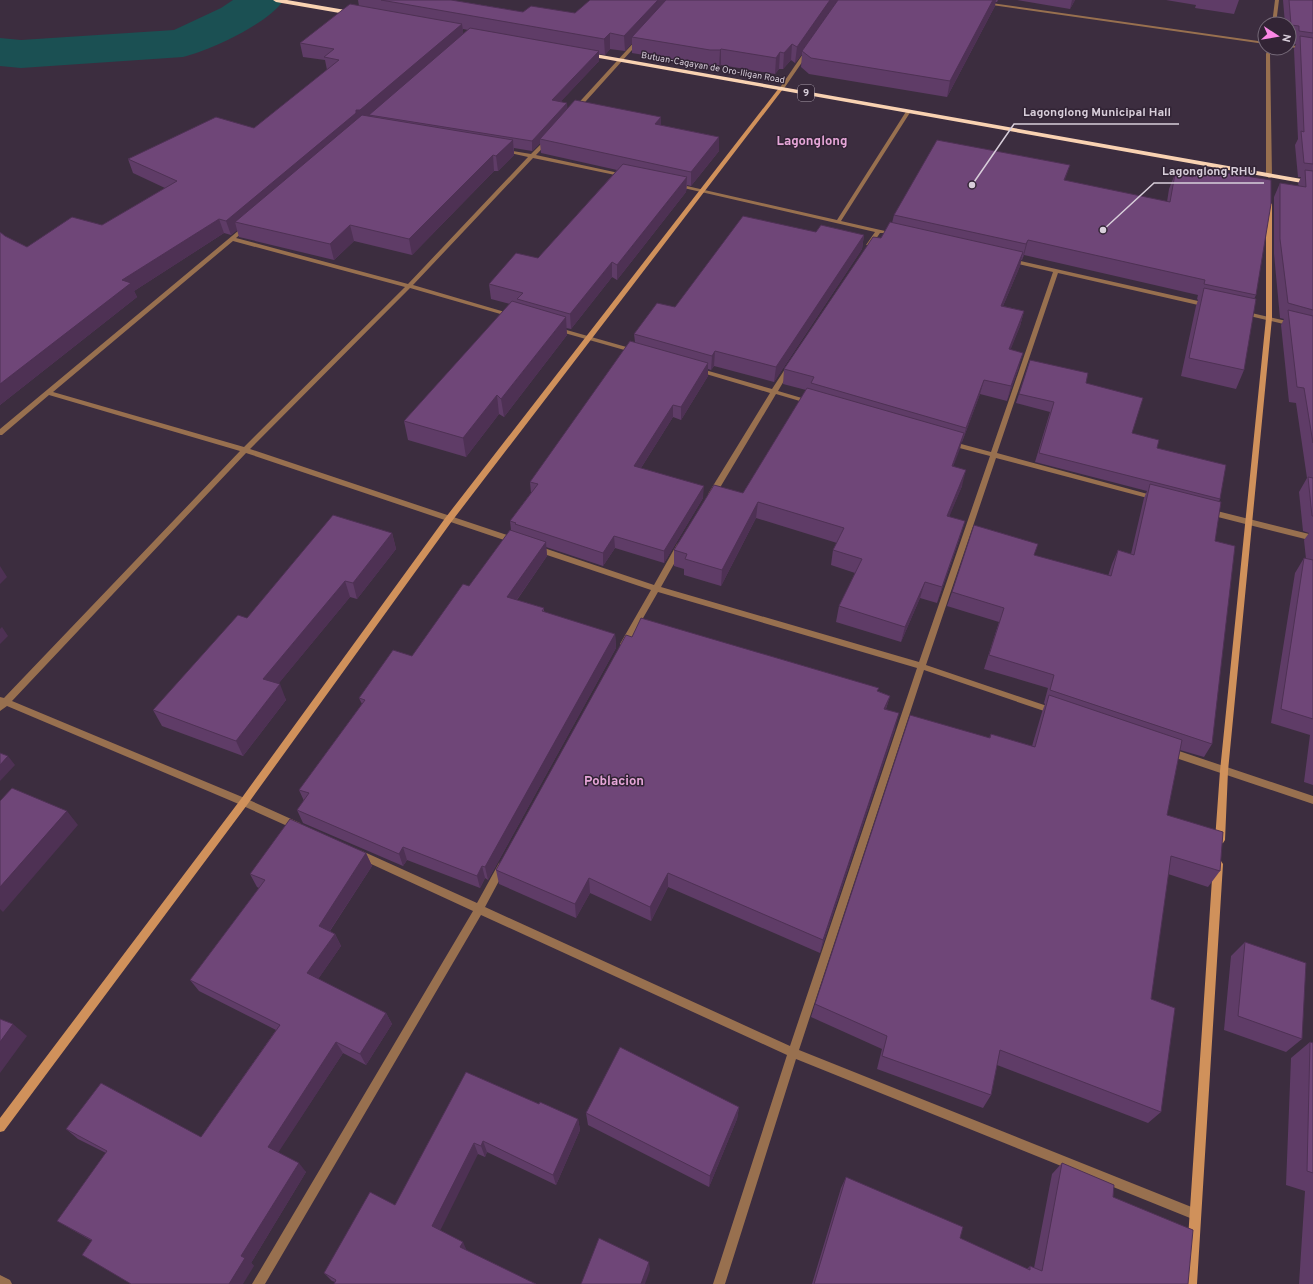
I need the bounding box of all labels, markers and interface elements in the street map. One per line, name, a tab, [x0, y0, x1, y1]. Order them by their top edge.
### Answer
north arrow	[1257, 16, 1297, 56]
text: N	[1278, 33, 1293, 43]
street label: Butuan-Cagayan de Oro-Iligan Road	[640, 50, 786, 86]
road number: 9	[798, 85, 814, 101]
callout: Lagonglong Municipal Hall	[1014, 100, 1179, 124]
text: Lagonglong Municipal Hall	[1023, 105, 1171, 121]
district label: Lagonglong	[777, 134, 847, 150]
callout: Lagonglong RHU	[1154, 159, 1264, 183]
text: Lagonglong RHU	[1162, 164, 1256, 180]
district label: Poblacion	[584, 774, 644, 790]

